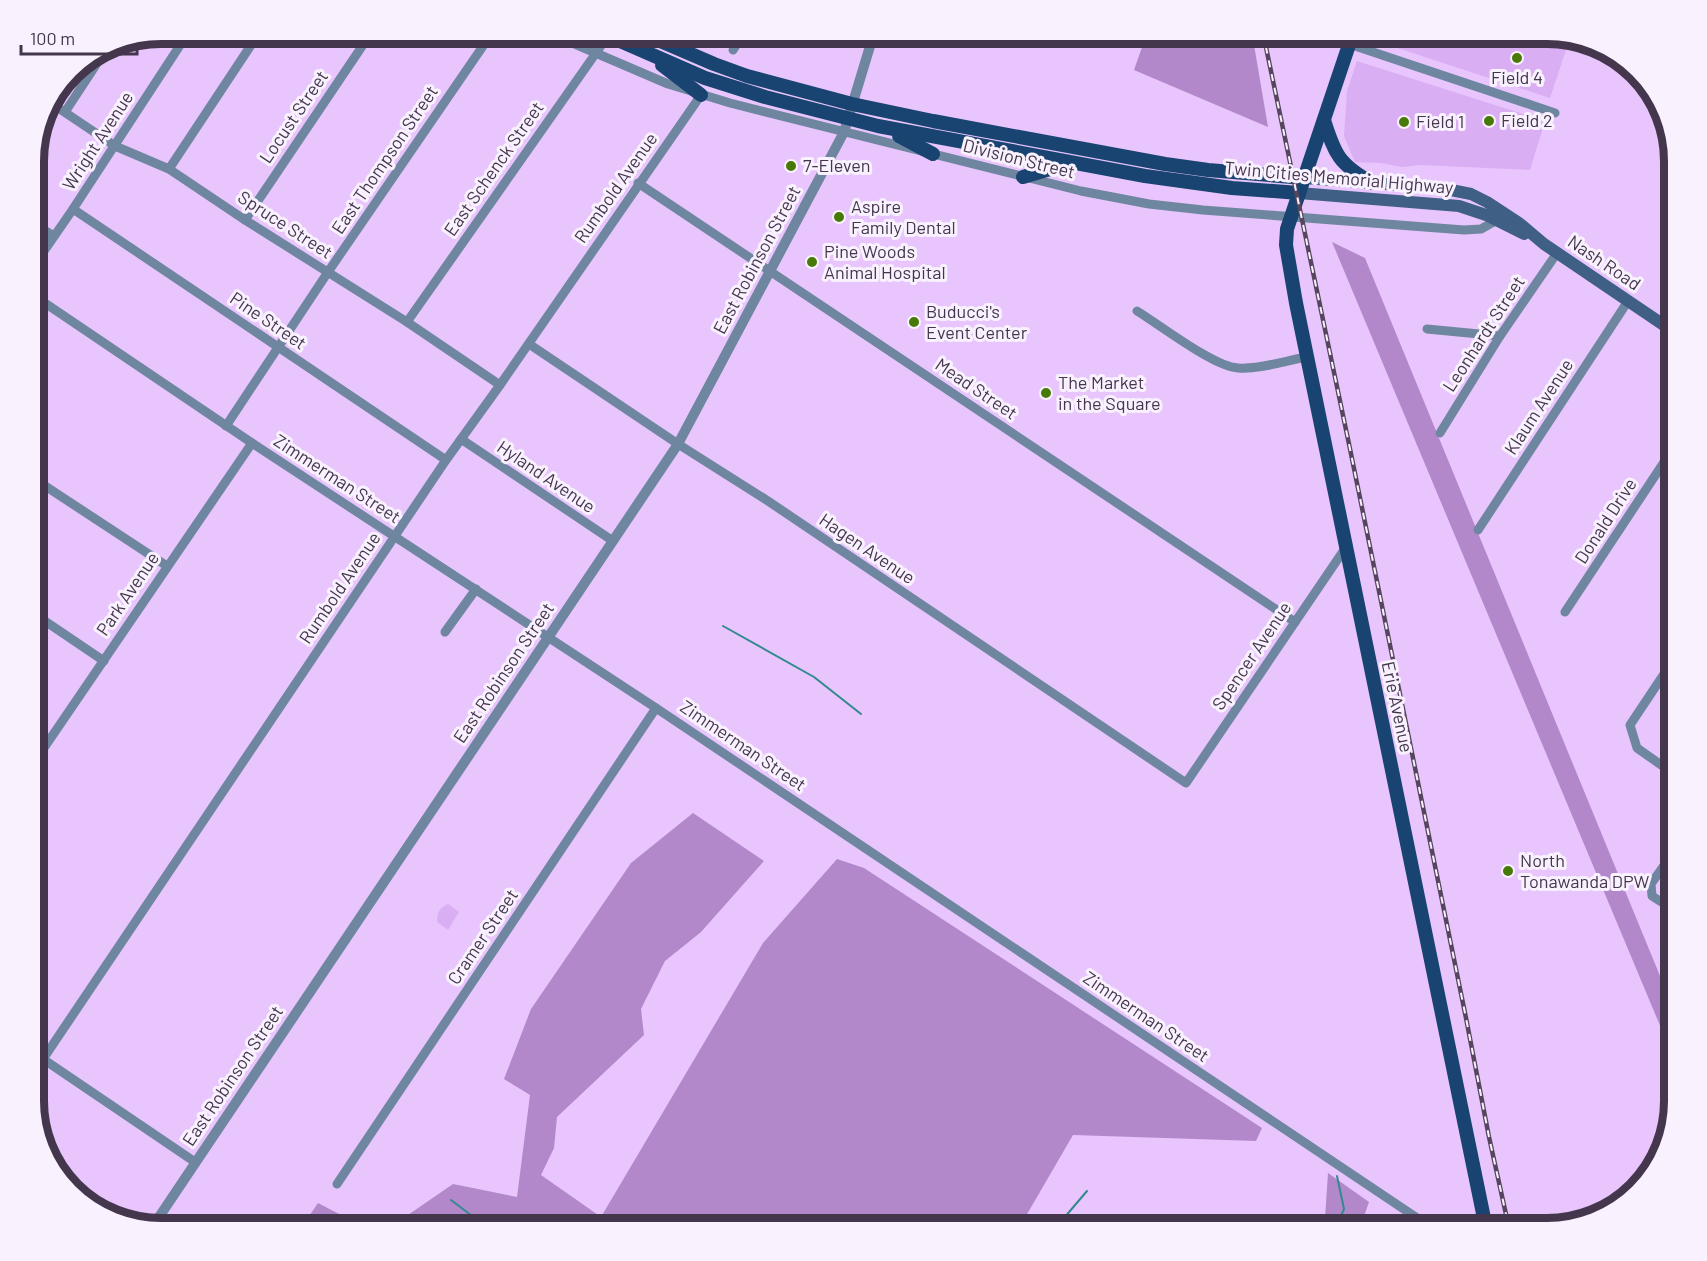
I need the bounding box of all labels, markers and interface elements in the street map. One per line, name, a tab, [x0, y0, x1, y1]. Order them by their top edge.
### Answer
scale bar	[21, 18, 136, 56]
text: 100 m	[30, 27, 75, 49]
marker: Field 4	[1510, 51, 1524, 65]
street label: Locust Street	[254, 66, 332, 167]
place label: Field 4	[1491, 66, 1543, 88]
street label: East Thompson Street	[326, 81, 442, 238]
street label: Wright Avenue	[57, 87, 137, 194]
street label: East Schenck Street	[439, 97, 548, 240]
place label: Field 2	[1501, 109, 1553, 131]
place label: Field 1	[1416, 110, 1464, 132]
marker: Field 2	[1482, 114, 1496, 128]
marker: Field 1	[1397, 115, 1411, 129]
street label: Rumbold Avenue	[569, 128, 661, 247]
street label: Division Street	[961, 134, 1077, 183]
place label: 7-Eleven	[803, 154, 871, 176]
street label: Twin Cities Memorial Highway	[1224, 156, 1454, 198]
marker: 7-Eleven	[784, 159, 798, 173]
street label: East Robinson Street	[708, 182, 804, 337]
street label: Spruce Street	[234, 185, 337, 263]
place label: Aspire Family Dental	[851, 195, 956, 238]
marker: Aspire Family Dental	[832, 210, 846, 224]
street label: Nash Road	[1564, 230, 1645, 295]
place label: Pine Woods Animal Hospital	[824, 240, 946, 283]
marker: Pine Woods Animal Hospital	[805, 255, 819, 269]
street label: Leonhardt Street	[1438, 271, 1529, 396]
street label: Pine Street	[226, 287, 311, 354]
place label: Buducci's Event Center	[926, 300, 1028, 343]
marker: Buducci's Event Center	[907, 315, 921, 329]
street label: Mead Street	[931, 353, 1022, 424]
street label: Klaum Avenue	[1499, 354, 1577, 458]
place label: The Market in the Square	[1058, 371, 1161, 414]
marker: The Market in the Square	[1039, 386, 1053, 400]
street label: Zimmerman Street	[270, 429, 405, 527]
street label: Hyland Avenue	[493, 435, 600, 517]
street label: Donald Drive	[1569, 474, 1641, 567]
street label: Hagen Avenue	[816, 508, 920, 588]
street label: Rumbold Avenue	[294, 527, 385, 647]
street label: Park Avenue	[91, 547, 163, 639]
street label: Spencer Avenue	[1207, 597, 1295, 714]
street label: East Robinson Street	[448, 598, 558, 747]
street label: Erie Avenue	[1378, 659, 1418, 754]
street label: Zimmerman Street	[677, 695, 811, 795]
place label: North Tonawanda DPW	[1520, 849, 1649, 892]
marker: North Tonawanda DPW	[1501, 864, 1515, 878]
street label: Cramer Street	[442, 885, 522, 988]
street label: Zimmerman Street	[1080, 966, 1214, 1066]
street label: East Robinson Street	[177, 1001, 287, 1150]

